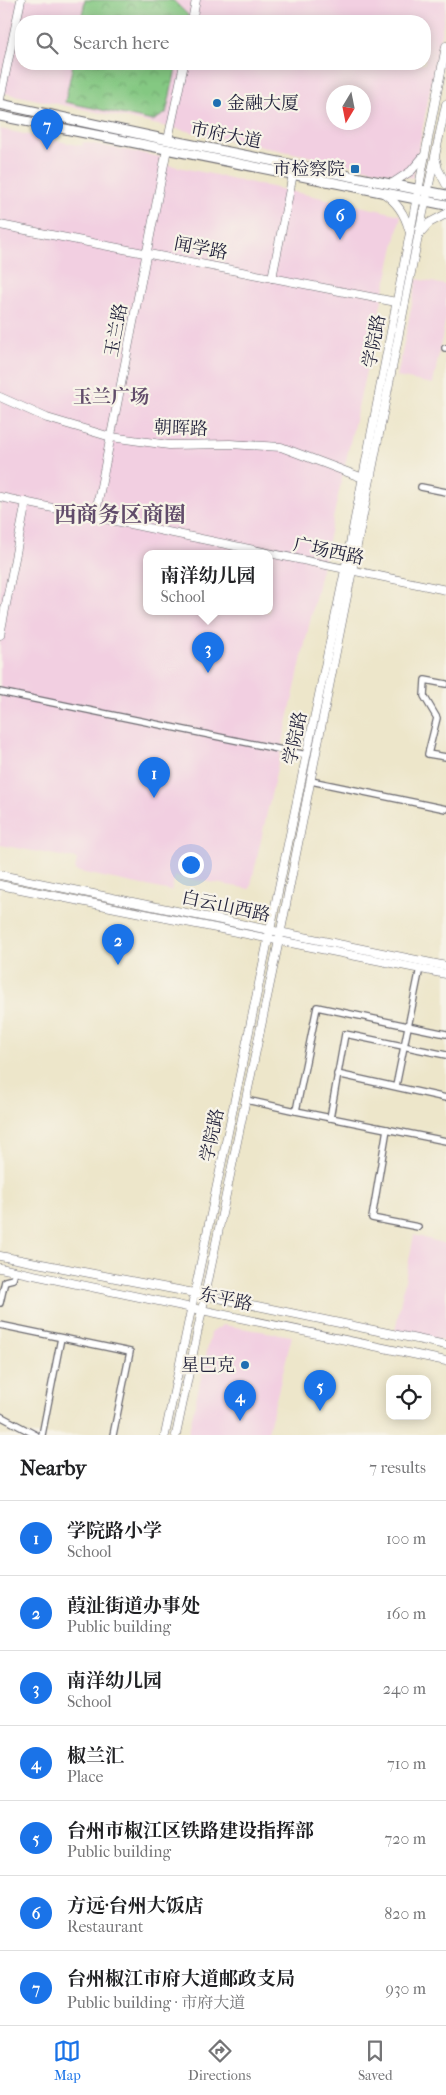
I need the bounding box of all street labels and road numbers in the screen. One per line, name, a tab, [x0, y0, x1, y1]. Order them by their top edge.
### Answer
street label: 市府大道	[189, 118, 263, 153]
street label: 闻学路	[172, 233, 229, 264]
street label: 玉兰路	[101, 302, 132, 359]
street label: 学院路	[359, 313, 390, 370]
street label: 朝晖路	[154, 417, 208, 440]
street label: 广场西路	[291, 534, 366, 569]
street label: 学院路	[280, 710, 311, 767]
street label: 白云山西路	[180, 887, 272, 926]
street label: 学院路	[197, 1107, 228, 1164]
street label: 东平路	[197, 1284, 254, 1315]

